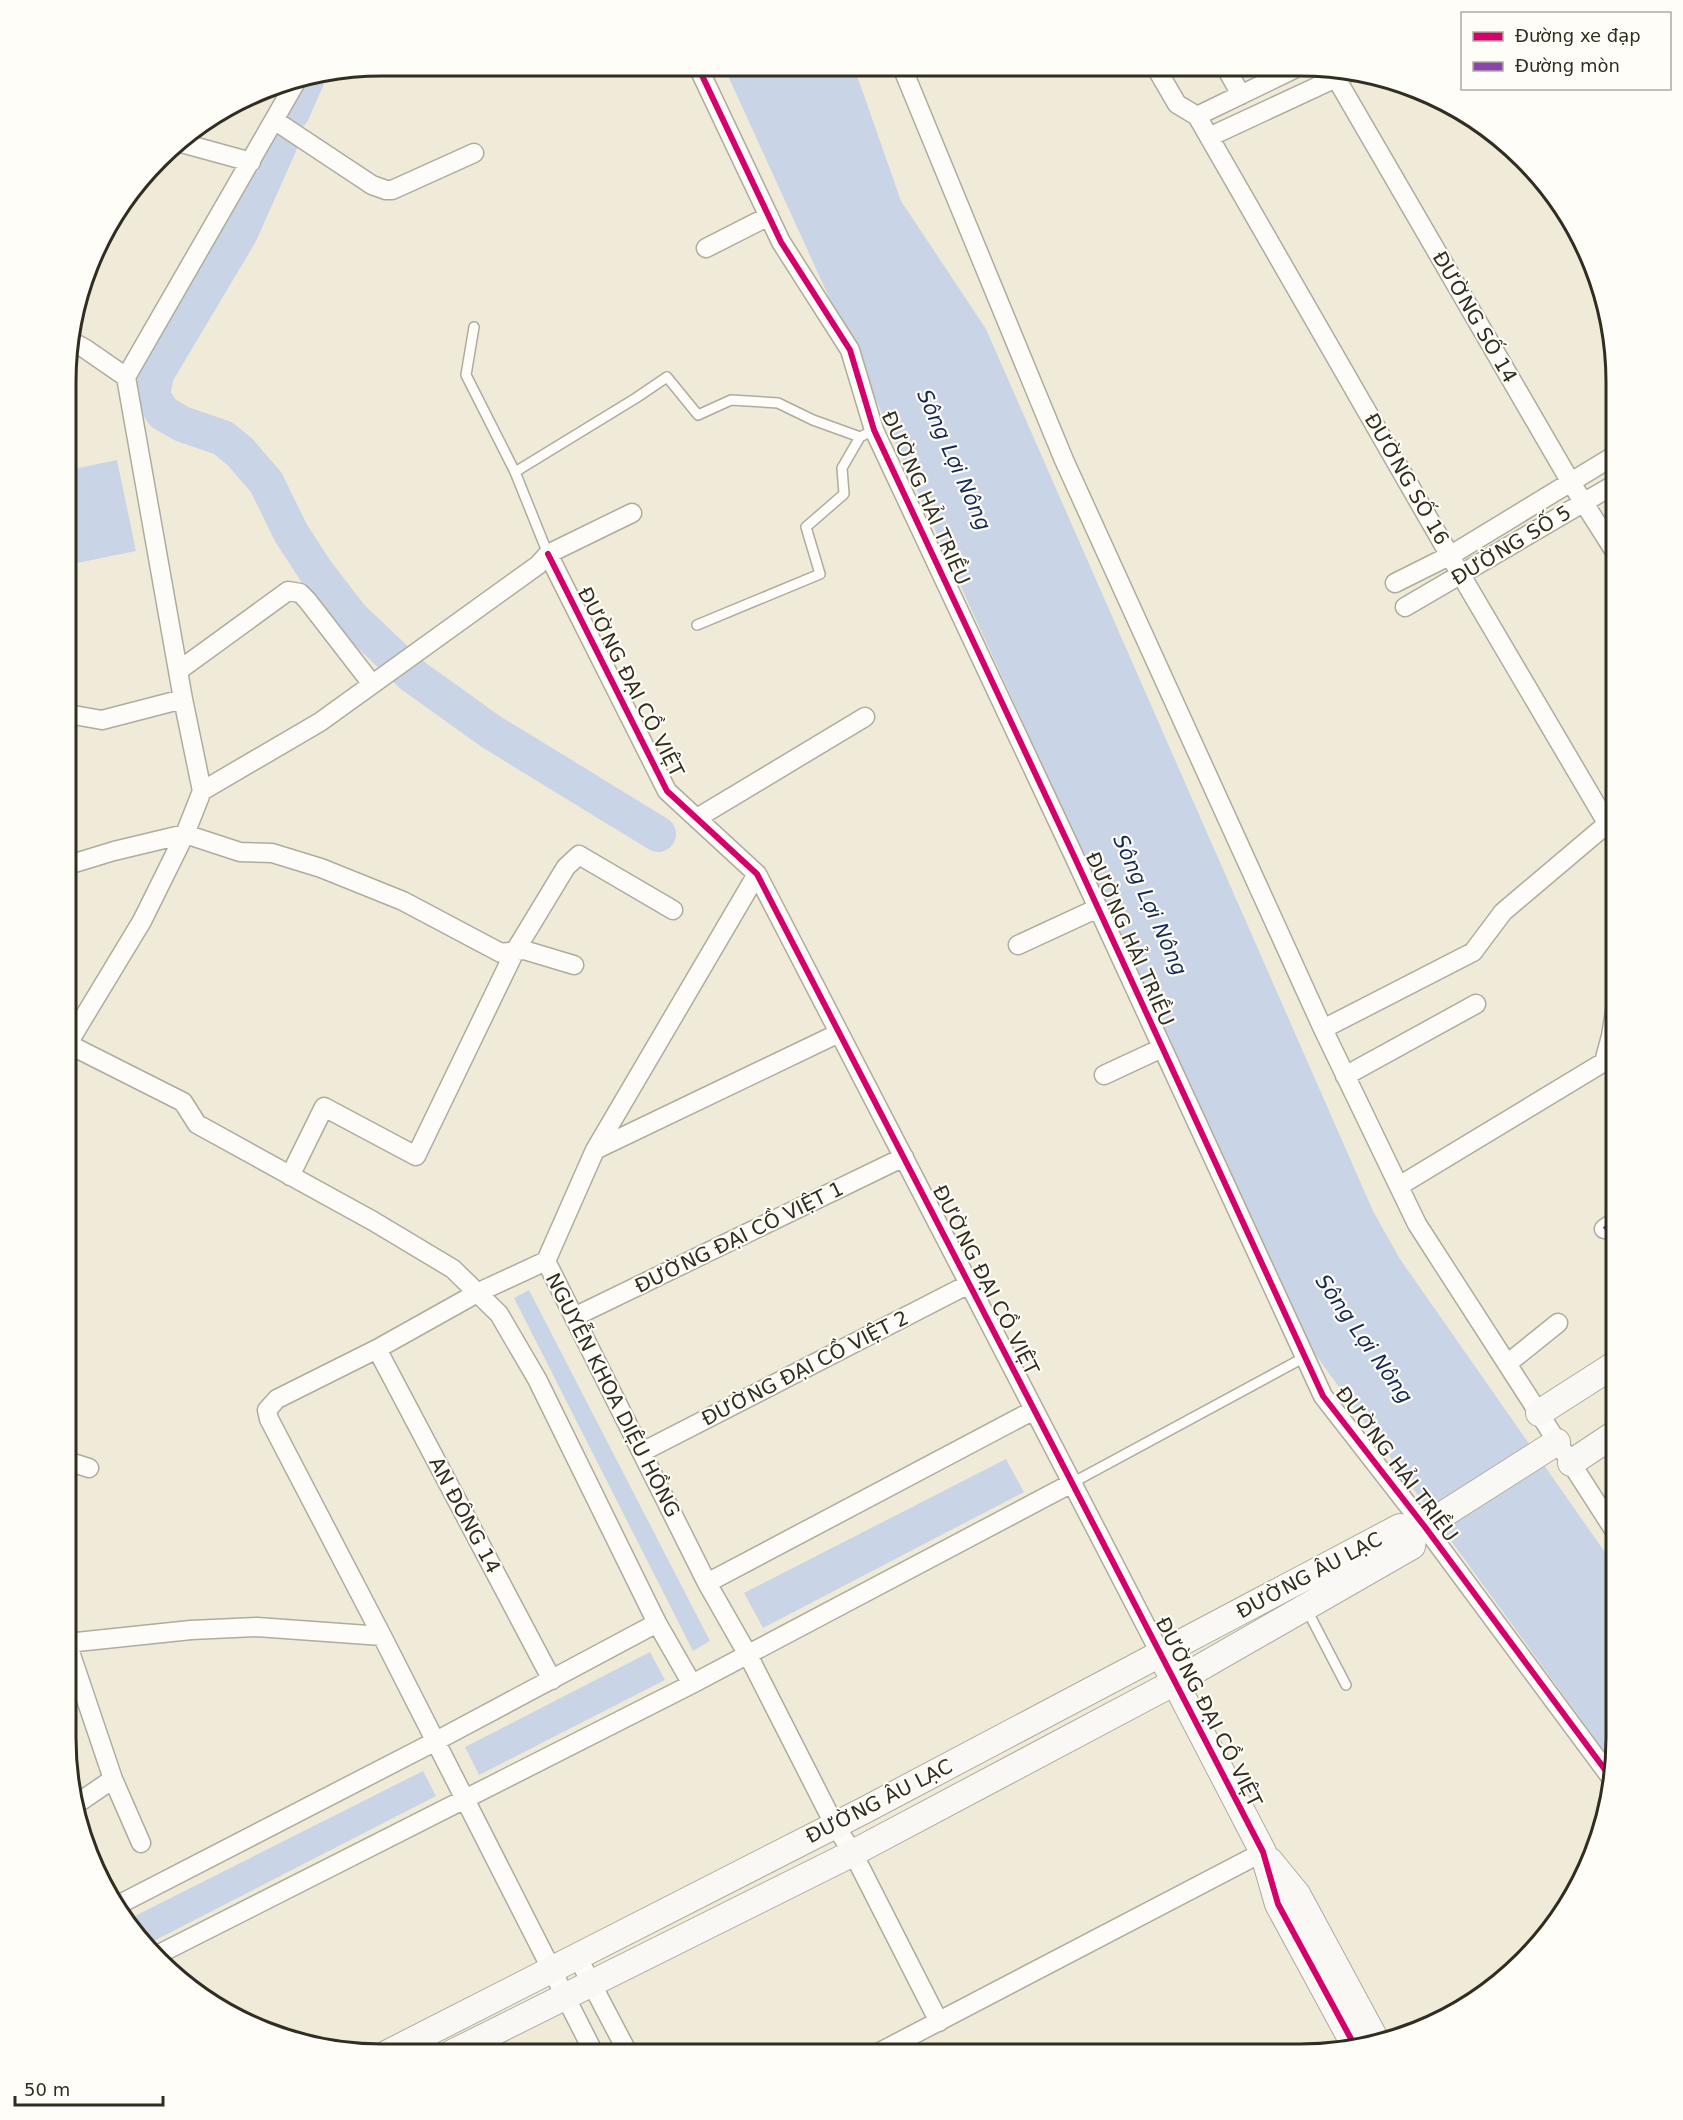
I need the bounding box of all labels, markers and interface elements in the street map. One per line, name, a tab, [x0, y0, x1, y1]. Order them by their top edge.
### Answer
legend	[1461, 12, 1671, 90]
text: Đường xe đạp	[1515, 25, 1641, 46]
text: Đường mòn	[1515, 55, 1620, 76]
street label: ĐƯỜNG SỐ 14	[1428, 246, 1524, 387]
water label: Sông Lợi Nông	[912, 386, 996, 534]
street label: ĐƯỜNG HẢI TRIỀU	[877, 407, 976, 589]
street label: ĐƯỜNG SỐ 16	[1360, 408, 1456, 549]
street label: ĐƯỜNG SỐ 5	[1446, 498, 1575, 590]
street label: ĐƯỜNG ĐẠI CỒ VIỆT	[573, 582, 691, 782]
water label: Sông Lợi Nông	[1108, 831, 1192, 979]
street label: ĐƯỜNG HẢI TRIỀU	[1081, 848, 1180, 1030]
street label: ĐƯỜNG ĐẠI CỒ VIỆT 1	[630, 1174, 847, 1298]
street label: ĐƯỜNG ĐẠI CỒ VIỆT	[928, 1180, 1046, 1380]
street label: NGUYỄN KHOA DIỆU HỒNG	[541, 1268, 687, 1521]
water label: Sông Lợi Nông	[1311, 1270, 1417, 1408]
street label: ĐƯỜNG ĐẠI CỒ VIỆT 2	[697, 1304, 912, 1431]
street label: ĐƯỜNG HẢI TRIỀU	[1331, 1381, 1464, 1546]
street label: AN ĐÔNG 14	[424, 1453, 506, 1577]
street label: ĐƯỜNG ÂU LẠC	[1232, 1527, 1386, 1623]
street label: ĐƯỜNG ĐẠI CỒ VIỆT	[1151, 1612, 1269, 1812]
street label: ĐƯỜNG ÂU LẠC	[802, 1754, 956, 1848]
scale bar	[15, 2069, 164, 2107]
text: 50 m	[24, 2079, 70, 2100]

